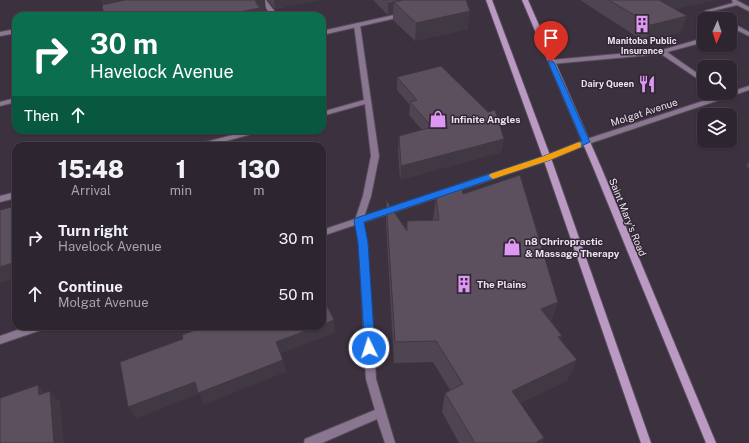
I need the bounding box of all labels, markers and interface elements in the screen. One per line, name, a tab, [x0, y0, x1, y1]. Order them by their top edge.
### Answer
north arrow	[697, 12, 737, 52]
map controls	[697, 12, 737, 148]
building icon: Manitoba Public Insurance	[632, 14, 652, 34]
pin	[534, 21, 568, 62]
text: 30 m	[90, 27, 158, 60]
icon: arrive	[540, 27, 562, 49]
icon: right	[24, 28, 76, 80]
place label: Manitoba Public Insurance	[607, 35, 677, 56]
button: search	[697, 60, 737, 100]
text: Havelock Avenue	[90, 61, 234, 82]
restaurant icon: Dairy Queen	[637, 74, 657, 94]
place label: Dairy Queen	[581, 78, 634, 89]
street label: Molgat Avenue	[609, 95, 679, 128]
icon: ahead	[67, 104, 89, 126]
text: Then	[24, 107, 59, 124]
button: layers	[697, 108, 737, 148]
shop icon: Infinite Angles	[428, 109, 448, 129]
place label: Infinite Angles	[451, 113, 521, 125]
text: 15:48	[58, 155, 124, 183]
text: 1	[176, 155, 186, 183]
text: 130	[238, 155, 280, 183]
street label: Saint Mary's Road	[607, 176, 649, 258]
text: Arrival	[71, 183, 111, 198]
text: min	[170, 183, 192, 198]
text: m	[253, 183, 265, 198]
text: Turn right	[58, 222, 128, 239]
icon: right	[24, 227, 46, 249]
text: 30 m	[279, 230, 314, 247]
place label: n8 Chriropractic & Massage Therapy	[525, 235, 620, 259]
shop icon: n8 Chriropractic & Massage Therapy	[502, 237, 522, 257]
text: Havelock Avenue	[58, 239, 162, 254]
building icon: The Plains	[454, 274, 474, 294]
text: Continue	[58, 278, 123, 295]
place label: The Plains	[477, 278, 526, 290]
icon: ahead	[24, 283, 46, 305]
text: 50 m	[279, 286, 314, 303]
text: Molgat Avenue	[58, 295, 149, 310]
position arrow	[348, 327, 390, 369]

